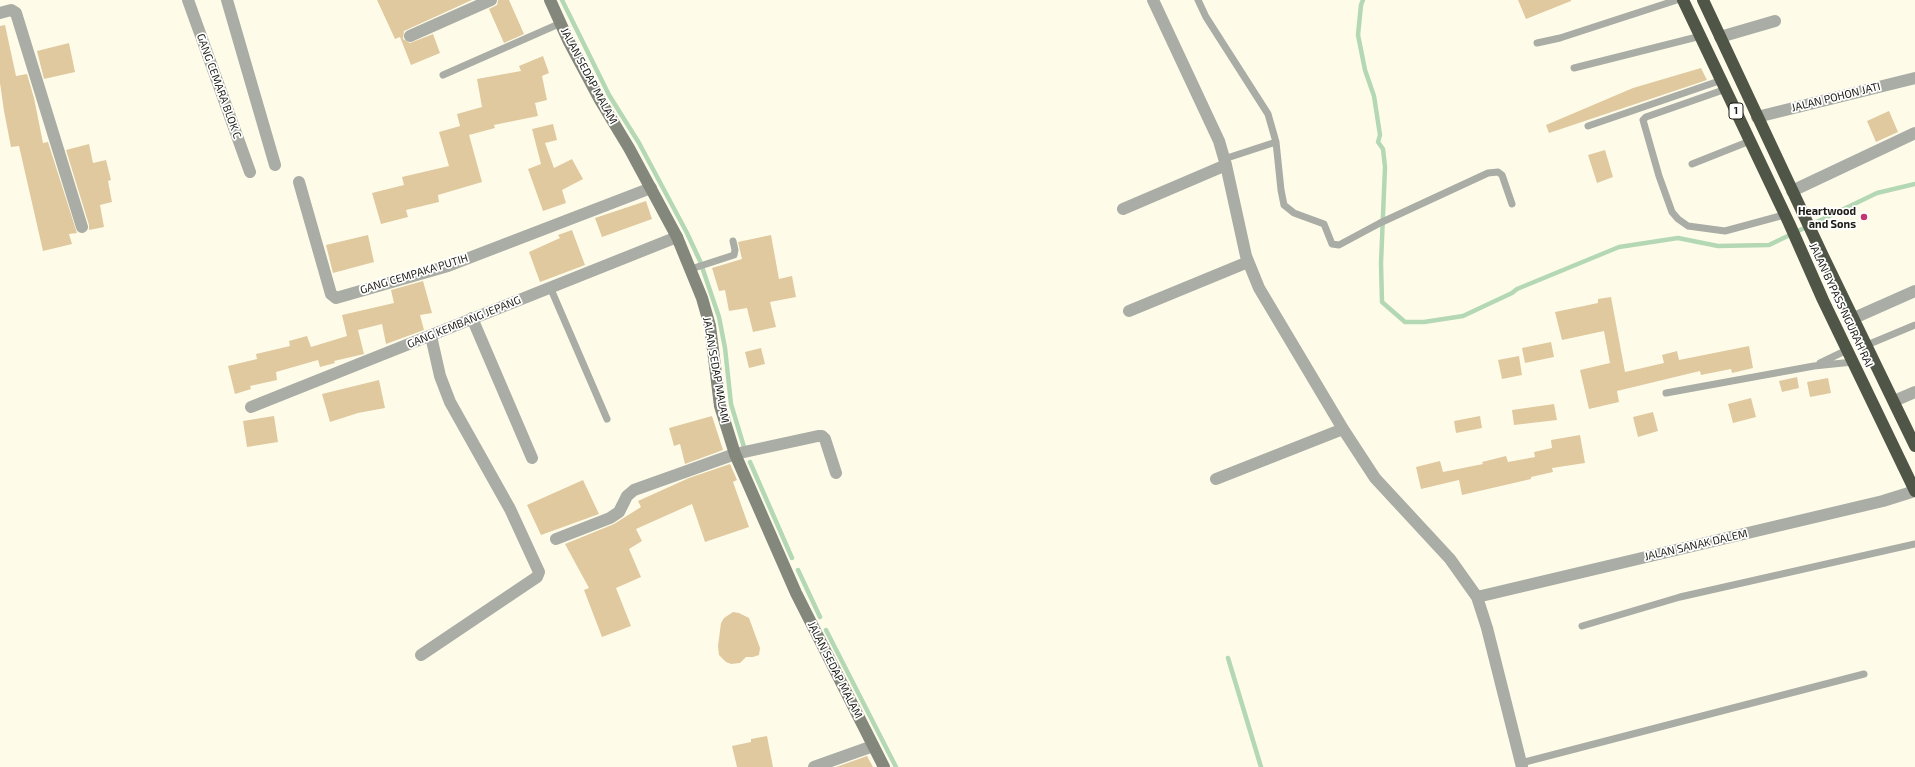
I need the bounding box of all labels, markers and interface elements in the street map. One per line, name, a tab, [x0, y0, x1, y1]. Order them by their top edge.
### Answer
street label: JALAN SEDAP MALAM	[558, 26, 620, 126]
street label: GANG CEMARA BLOK C	[194, 32, 244, 140]
street label: JALAN POHON JATI	[1790, 80, 1882, 114]
road number: 1	[1729, 103, 1743, 119]
place label: Heartwood and Sons	[1798, 204, 1856, 230]
marker: Heartwood and Sons	[1859, 212, 1869, 222]
street label: JALAN BYPASS NGURAH RAI	[1806, 241, 1876, 369]
street label: GANG CEMPAKA PUTIH	[358, 251, 470, 297]
street label: GANG KEMBANG JEPANG	[405, 293, 523, 351]
street label: JALAN SEDAP MALAM	[700, 316, 732, 424]
street label: JALAN SANAK DALEM	[1643, 527, 1749, 563]
street label: JALAN SEDAP MALAM	[805, 619, 865, 721]

